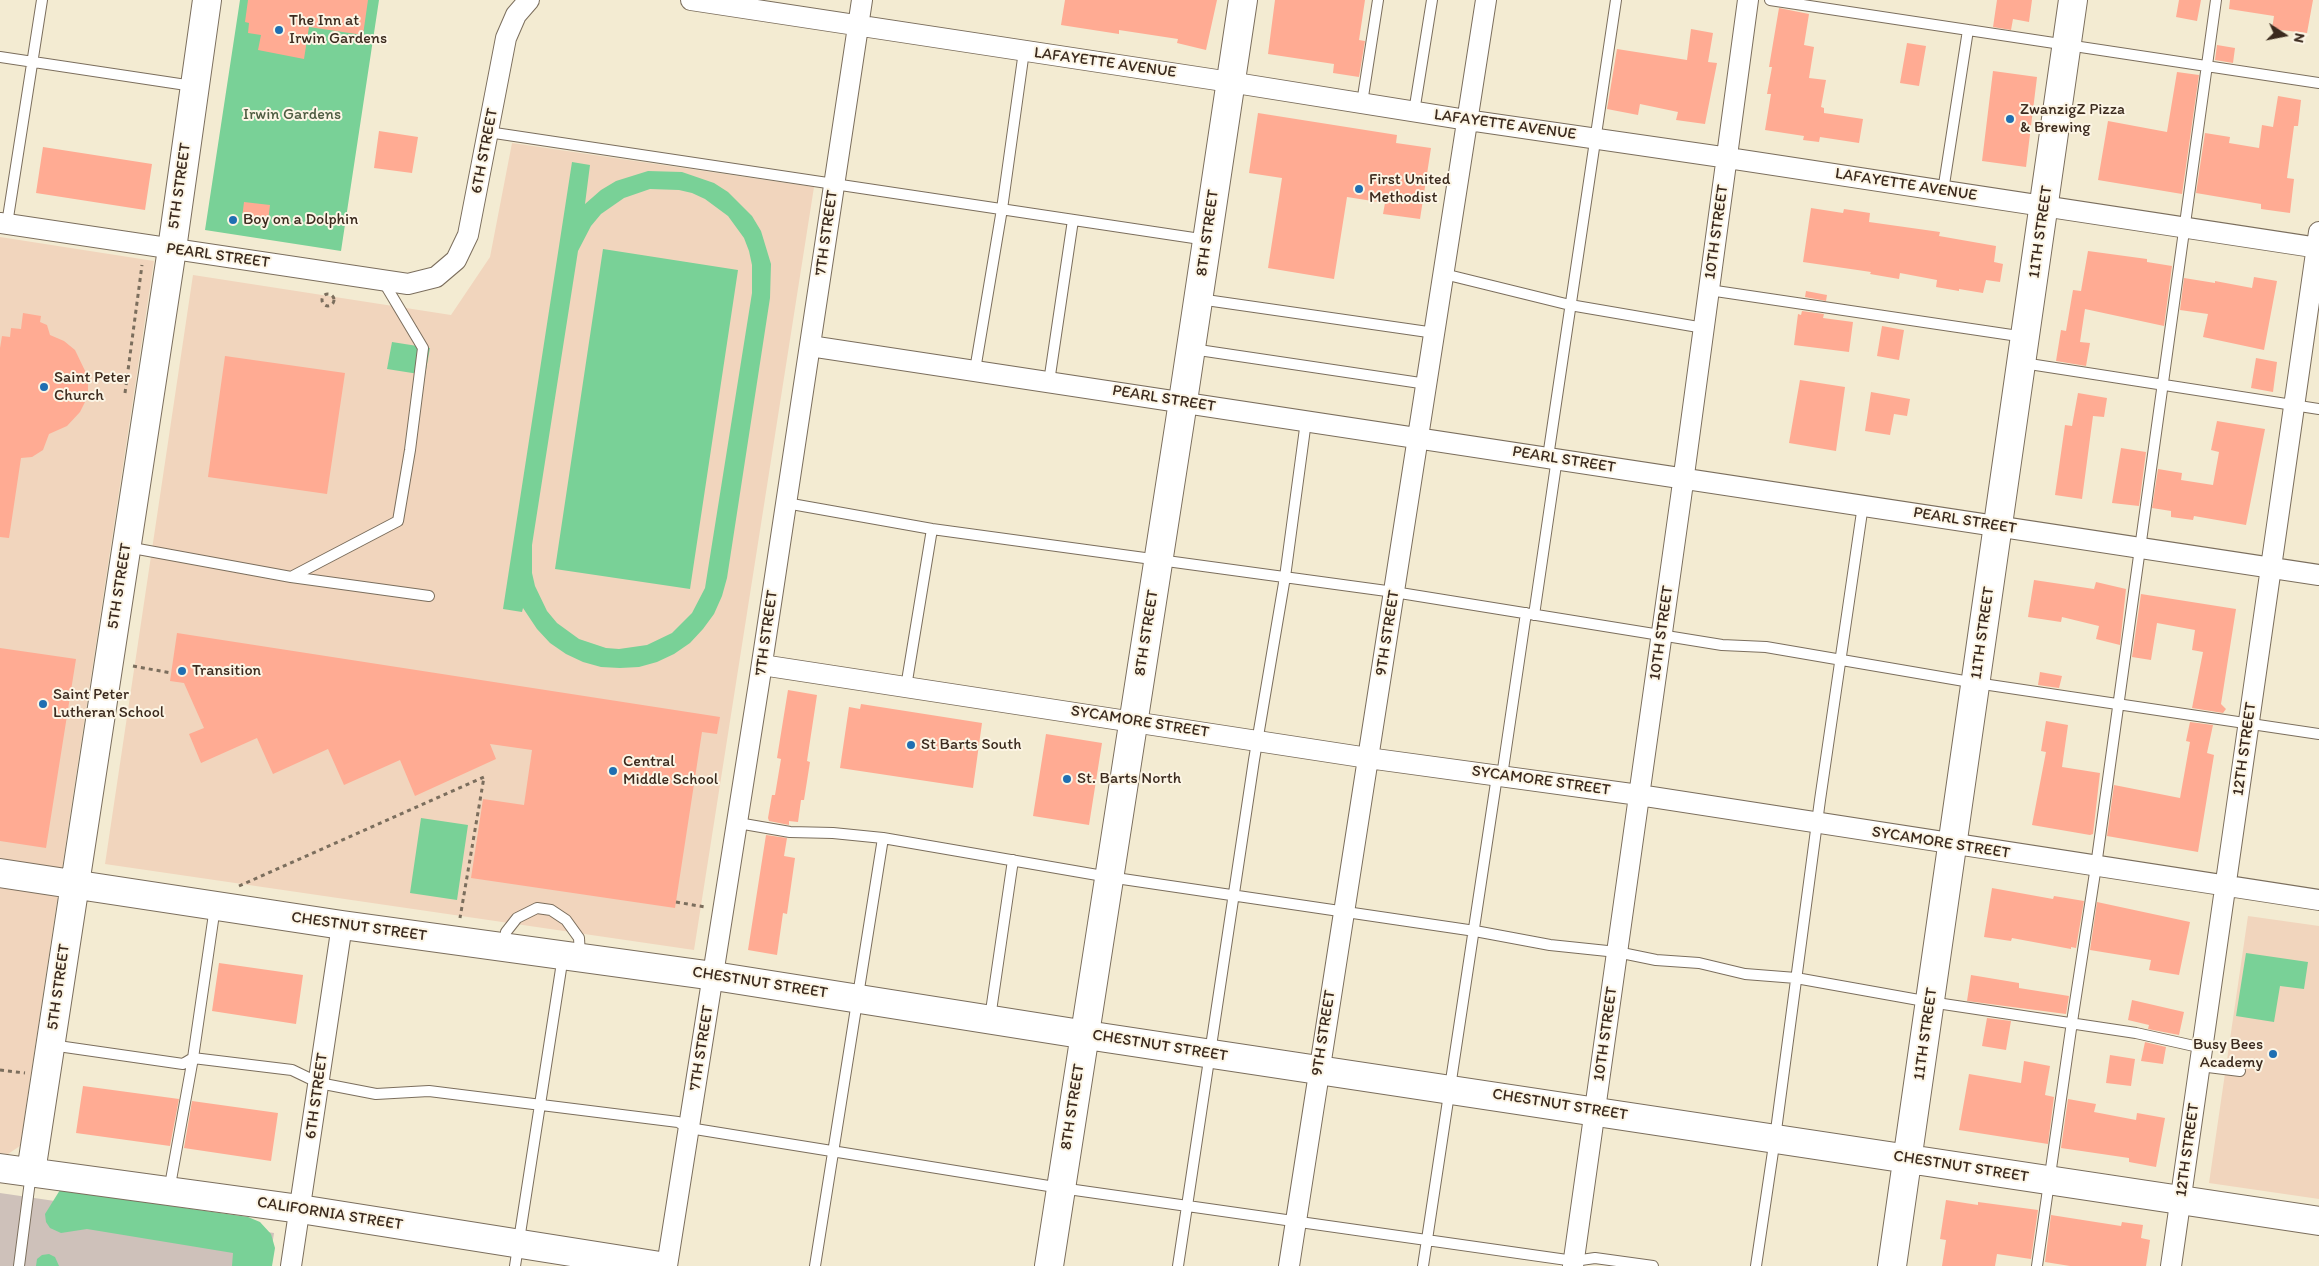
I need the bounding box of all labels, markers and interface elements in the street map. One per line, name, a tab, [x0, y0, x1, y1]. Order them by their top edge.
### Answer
north arrow	[2259, 10, 2309, 60]
place label: The Inn at Irwin Gardens	[289, 11, 387, 49]
marker: The Inn at Irwin Gardens	[273, 24, 285, 36]
text: N	[2290, 32, 2308, 44]
street label: LAFAYETTE AVENUE	[1033, 44, 1177, 82]
place label: ZwanzigZ Pizza & Brewing	[2020, 100, 2125, 138]
park label: Irwin Gardens	[243, 105, 341, 125]
street label: LAFAYETTE AVENUE	[1433, 106, 1577, 144]
street label: 6TH STREET	[467, 107, 503, 195]
marker: ZwanzigZ Pizza & Brewing	[2004, 113, 2016, 125]
street label: 5TH STREET	[164, 142, 196, 230]
street label: LAFAYETTE AVENUE	[1834, 164, 1978, 206]
place label: First United Methodist	[1369, 170, 1450, 208]
marker: First United Methodist	[1353, 183, 1365, 195]
street label: 10TH STREET	[1701, 183, 1733, 281]
street label: 11TH STREET	[2025, 185, 2057, 279]
street label: 7TH STREET	[811, 189, 843, 277]
street label: 8TH STREET	[1192, 189, 1224, 277]
place label: Boy on a Dolphin	[243, 210, 358, 230]
marker: Boy on a Dolphin	[227, 214, 239, 226]
street label: PEARL STREET	[165, 239, 271, 273]
place label: Saint Peter Church	[54, 368, 130, 406]
marker: Saint Peter Church	[38, 381, 50, 393]
street label: PEARL STREET	[1111, 381, 1217, 417]
street label: PEARL STREET	[1511, 442, 1617, 478]
street label: PEARL STREET	[1912, 503, 2018, 539]
street label: 5TH STREET	[104, 542, 136, 630]
street label: 10TH STREET	[1646, 584, 1678, 682]
street label: 11TH STREET	[1967, 586, 1999, 680]
street label: 7TH STREET	[751, 589, 783, 677]
street label: 8TH STREET	[1131, 589, 1163, 677]
street label: 9TH STREET	[1372, 589, 1404, 677]
place label: Transition	[192, 661, 261, 681]
marker: Transition	[176, 665, 188, 677]
place label: Saint Peter Lutheran School	[53, 685, 164, 723]
marker: Saint Peter Lutheran School	[37, 698, 49, 710]
street label: 12TH STREET	[2229, 701, 2261, 797]
street label: SYCAMORE STREET	[1069, 702, 1211, 742]
place label: St Barts South	[921, 735, 1022, 755]
marker: St Barts South	[905, 739, 917, 751]
place label: Central Middle School	[623, 752, 718, 790]
street label: SYCAMORE STREET	[1470, 762, 1612, 800]
marker: Central Middle School	[607, 765, 619, 777]
place label: St. Barts North	[1077, 769, 1181, 789]
marker: St. Barts North	[1061, 773, 1073, 785]
street label: SYCAMORE STREET	[1870, 823, 2012, 863]
street label: CHESTNUT STREET	[290, 908, 428, 946]
street label: 5TH STREET	[43, 943, 75, 1031]
street label: CHESTNUT STREET	[691, 963, 829, 1003]
street label: 10TH STREET	[1590, 985, 1622, 1083]
street label: 11TH STREET	[1910, 987, 1942, 1081]
street label: 9TH STREET	[1308, 989, 1340, 1077]
street label: 7TH STREET	[686, 1004, 718, 1092]
street label: CHESTNUT STREET	[1091, 1026, 1229, 1066]
place label: Busy Bees Academy	[2193, 1035, 2263, 1073]
marker: Busy Bees Academy	[2267, 1048, 2279, 1060]
street label: 6TH STREET	[301, 1052, 333, 1140]
street label: 8TH STREET	[1057, 1063, 1089, 1151]
street label: CHESTNUT STREET	[1491, 1085, 1629, 1125]
street label: 12TH STREET	[2172, 1102, 2204, 1198]
street label: CHESTNUT STREET	[1892, 1147, 2030, 1187]
street label: CALIFORNIA STREET	[256, 1193, 404, 1235]

